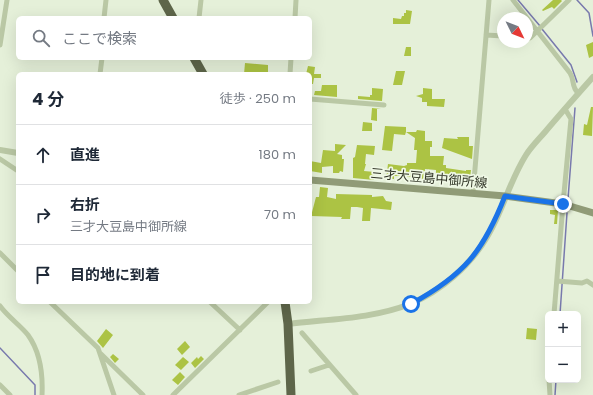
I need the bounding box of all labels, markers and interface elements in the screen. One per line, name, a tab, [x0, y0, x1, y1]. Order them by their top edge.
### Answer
north arrow	[497, 12, 533, 48]
search box	[16, 16, 312, 60]
icon: search	[30, 27, 52, 49]
text: ここで検索	[62, 28, 137, 49]
text: 4 分	[32, 87, 64, 111]
text: 徒歩 · 250 m	[220, 89, 296, 108]
icon: ahead	[32, 144, 54, 166]
text: 直進	[70, 144, 100, 165]
text: 180 m	[259, 145, 296, 164]
street label: 三才大豆島中御所線	[370, 163, 488, 193]
text: 右折	[70, 194, 100, 215]
route end	[554, 195, 572, 213]
icon: right	[32, 204, 54, 226]
text: 70 m	[264, 205, 296, 224]
text: 三才大豆島中御所線	[70, 217, 187, 236]
icon: arrive	[32, 264, 54, 286]
text: 目的地に到着	[70, 264, 160, 285]
route start	[402, 295, 420, 313]
map controls	[545, 311, 581, 383]
button: +	[545, 311, 581, 347]
button: −	[545, 347, 581, 383]

